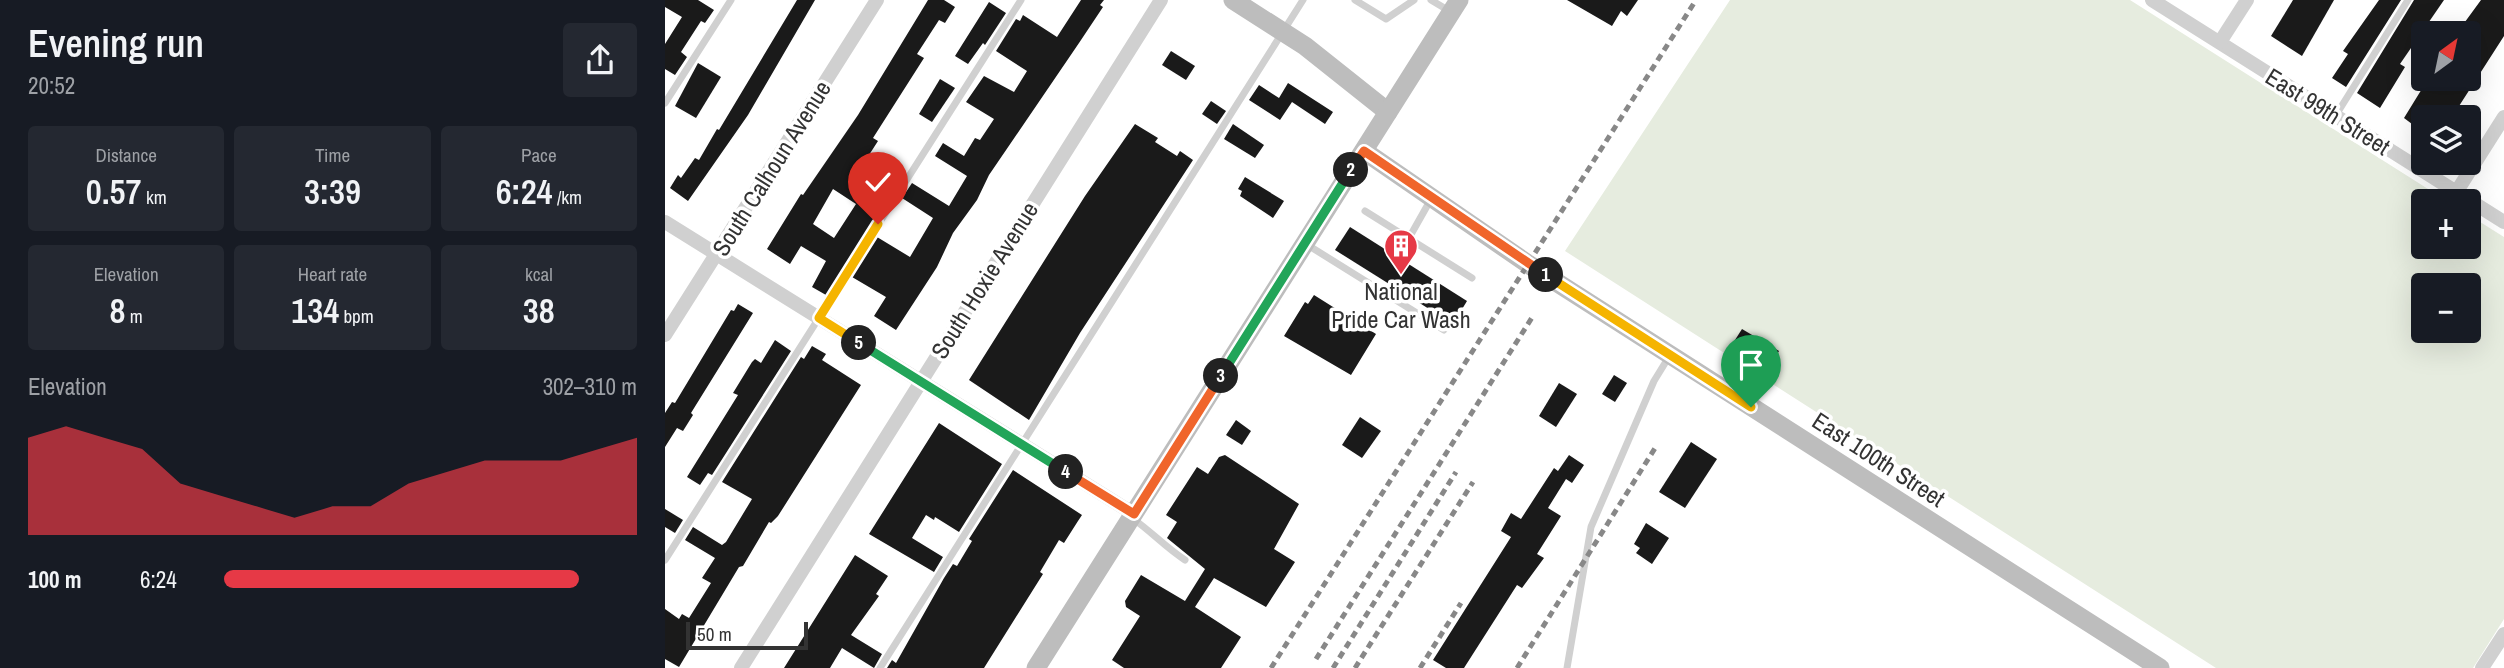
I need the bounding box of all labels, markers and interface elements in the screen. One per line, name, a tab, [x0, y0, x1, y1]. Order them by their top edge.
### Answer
text: Evening run	[28, 18, 204, 69]
north arrow	[2411, 21, 2481, 91]
map controls	[2411, 21, 2481, 343]
button: share	[563, 23, 637, 97]
street label: East 99th Street	[2260, 60, 2397, 162]
text: 20:52	[28, 70, 75, 101]
street label: South Calhoun Avenue	[704, 74, 838, 262]
button: layers	[2411, 105, 2481, 175]
text: Distance	[95, 142, 157, 168]
text: Time	[315, 142, 350, 168]
text: Pace	[521, 142, 557, 168]
pin	[848, 152, 908, 224]
pin: 2	[1333, 152, 1369, 188]
text: 2	[1346, 156, 1355, 182]
icon: check	[859, 163, 897, 201]
text: 0.57	[86, 168, 142, 215]
text: 3:39	[304, 168, 361, 215]
text: 6:24	[496, 168, 553, 215]
text: km	[142, 184, 167, 210]
text: /km	[553, 184, 582, 210]
button: +	[2411, 189, 2481, 259]
street label: South Hoxie Avenue	[923, 196, 1045, 364]
building icon: National Pride Car Wash	[1382, 227, 1420, 276]
pin: 1	[1529, 258, 1563, 292]
text: Elevation	[94, 261, 159, 287]
text: Heart rate	[298, 261, 367, 287]
text: kcal	[525, 261, 553, 287]
text: 1	[1541, 261, 1550, 287]
button: −	[2411, 273, 2481, 343]
place label: National Pride Car Wash	[1331, 275, 1471, 335]
text: 8	[110, 287, 125, 334]
text: 134	[291, 287, 339, 334]
text: 38	[523, 287, 555, 334]
text: m	[125, 303, 143, 329]
text: bpm	[339, 303, 374, 329]
pin: 5	[841, 326, 877, 360]
text: 5	[854, 329, 863, 355]
pin	[1721, 335, 1781, 407]
icon: arrive	[1732, 346, 1770, 384]
pin: 3	[1203, 358, 1239, 394]
text: 3	[1216, 362, 1225, 388]
text: Elevation	[28, 371, 107, 402]
text: 302–310 m	[543, 371, 637, 402]
street label: East 100th Street	[1807, 404, 1952, 514]
pin: 4	[1049, 454, 1083, 490]
text: 4	[1061, 458, 1070, 484]
text: 100 m	[28, 564, 81, 595]
text: 6:24	[140, 564, 177, 595]
scale bar	[686, 619, 809, 651]
text: 50 m	[697, 621, 732, 647]

